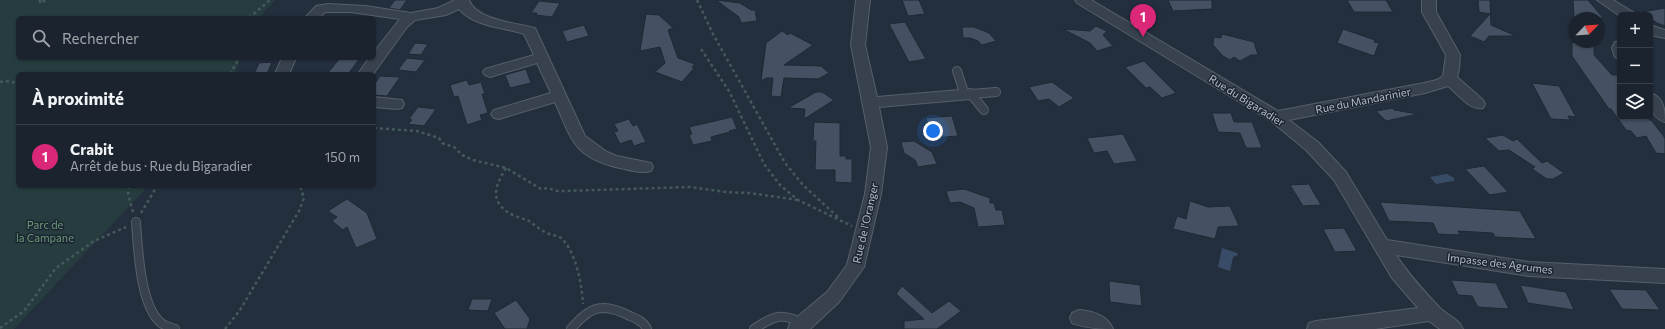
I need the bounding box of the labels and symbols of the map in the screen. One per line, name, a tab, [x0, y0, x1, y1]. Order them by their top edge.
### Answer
pin: 1	[1130, 4, 1156, 37]
north arrow	[1569, 12, 1605, 48]
street label: Rue du Bigaradier	[1207, 71, 1288, 129]
street label: Rue du Mandarinier	[1314, 84, 1412, 116]
your location	[923, 121, 943, 141]
street label: Rue de l'Oranger	[849, 181, 881, 264]
park label: Parc de la Campane	[16, 218, 74, 244]
street label: Impasse des Agrumes	[1446, 250, 1554, 276]

